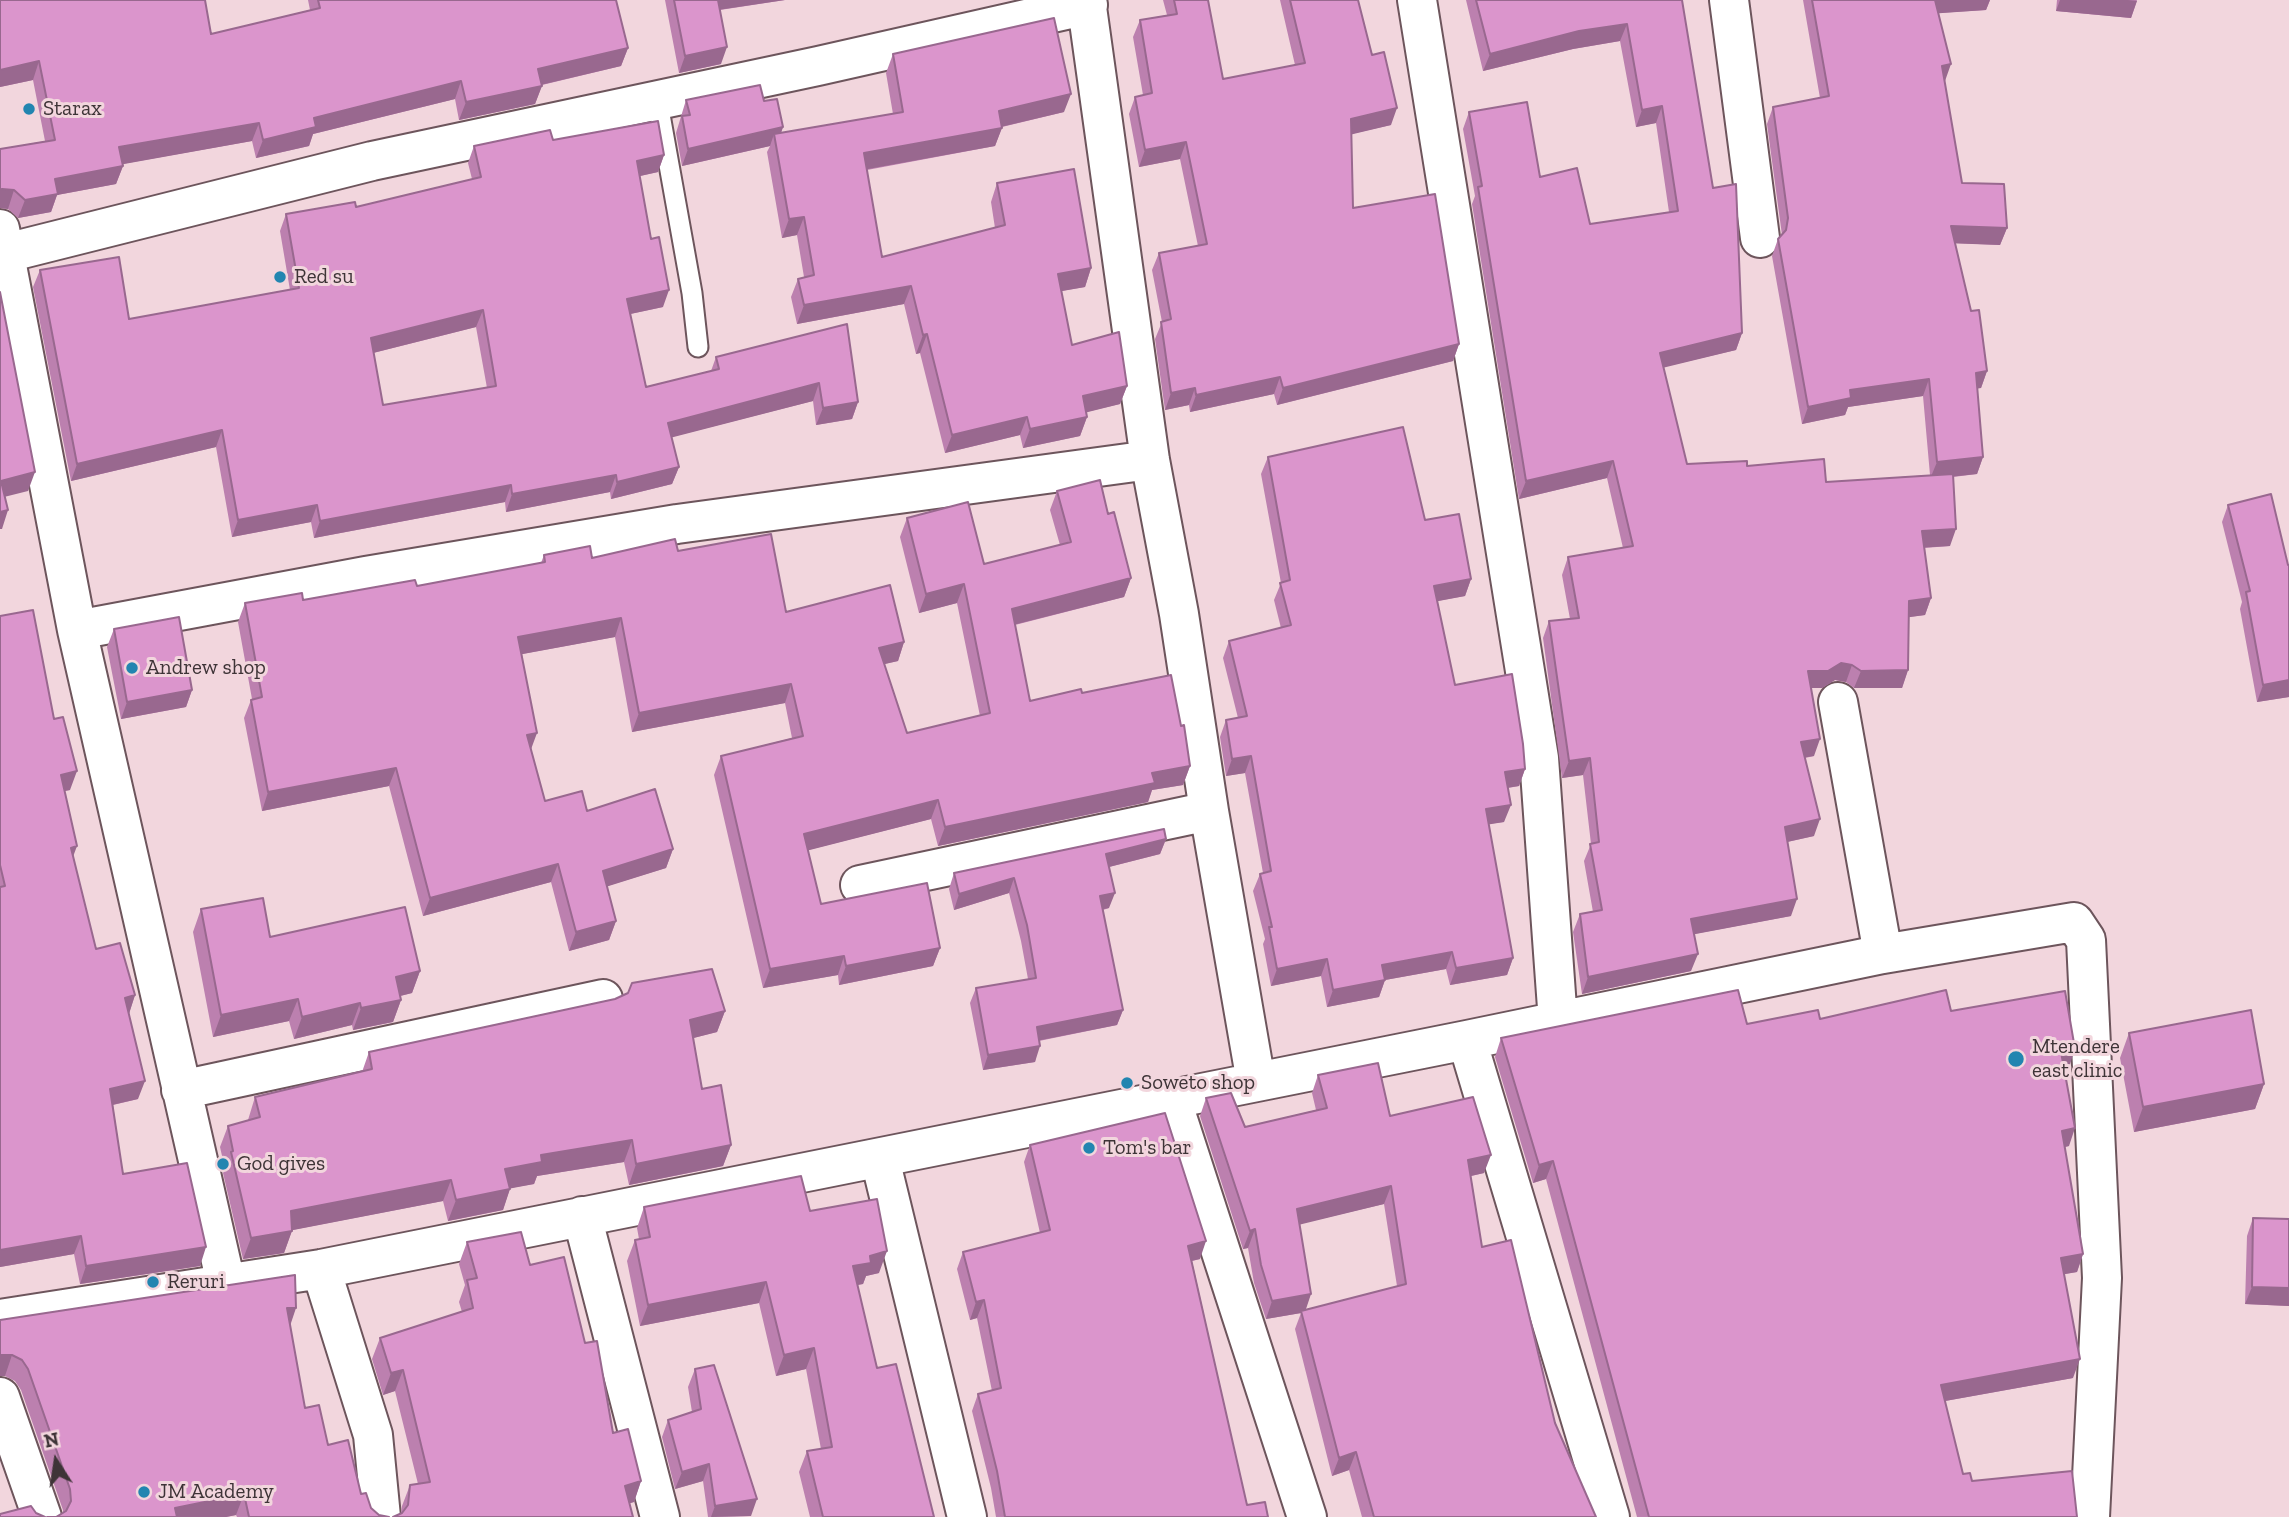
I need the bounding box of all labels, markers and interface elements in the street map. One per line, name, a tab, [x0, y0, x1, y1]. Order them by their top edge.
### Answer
place label: Starax	[43, 96, 102, 122]
marker: Starax	[21, 101, 37, 117]
place label: Red su	[294, 264, 354, 290]
marker: Red su	[272, 269, 288, 285]
place label: Andrew shop	[146, 655, 266, 681]
marker: Andrew shop	[124, 660, 140, 676]
place label: Mtendere east clinic	[2032, 1034, 2123, 1084]
marker: Mtendere east clinic	[2006, 1049, 2026, 1069]
place label: Soweto shop	[1141, 1070, 1255, 1096]
marker: Soweto shop	[1119, 1075, 1135, 1091]
place label: Tom's bar	[1103, 1135, 1191, 1161]
marker: Tom's bar	[1081, 1140, 1097, 1156]
place label: God gives	[237, 1151, 325, 1177]
marker: God gives	[215, 1156, 231, 1172]
place label: Reruri	[167, 1269, 225, 1295]
marker: Reruri	[145, 1274, 161, 1290]
north arrow	[21, 1426, 91, 1496]
text: N	[42, 1427, 61, 1453]
place label: JM Academy	[158, 1479, 274, 1505]
marker: JM Academy	[136, 1484, 152, 1500]

